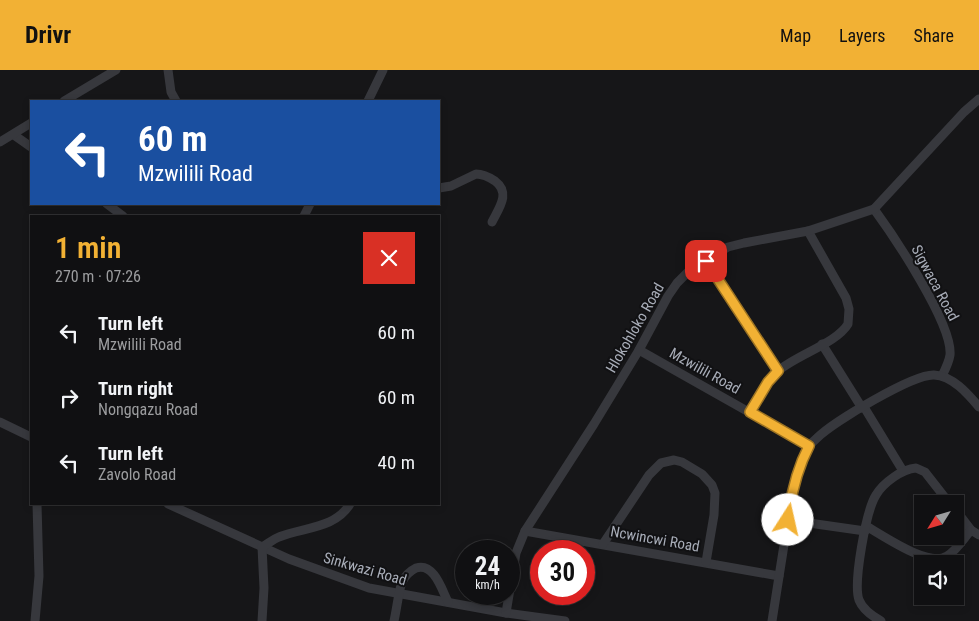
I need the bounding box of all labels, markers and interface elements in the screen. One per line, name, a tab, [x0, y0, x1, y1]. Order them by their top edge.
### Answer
text: Drivr	[25, 21, 71, 49]
text: Map	[780, 25, 811, 46]
text: Layers	[839, 25, 886, 46]
text: Share	[914, 25, 954, 46]
text: 60 m	[138, 119, 207, 160]
icon: left	[55, 120, 120, 185]
text: Mzwilili Road	[138, 161, 253, 186]
text: 1 min	[55, 230, 121, 265]
button: close	[363, 232, 415, 284]
pin	[685, 240, 727, 282]
street label: Sigwaca Road	[908, 242, 962, 324]
icon: arrive	[692, 247, 720, 275]
text: 270 m · 07:26	[55, 267, 141, 286]
street label: Hlokohloko Road	[602, 280, 668, 376]
text: Turn left	[98, 312, 163, 335]
icon: left	[55, 319, 83, 347]
text: 60 m	[378, 321, 415, 344]
text: Mzwilili Road	[98, 335, 182, 354]
street label: Mzwilili Road	[666, 344, 744, 398]
text: Turn right	[98, 377, 173, 400]
icon: right	[55, 384, 83, 412]
text: 60 m	[378, 386, 415, 409]
text: Nongqazu Road	[98, 400, 198, 419]
text: Turn left	[98, 442, 163, 465]
icon: left	[55, 449, 83, 477]
text: 40 m	[378, 451, 415, 474]
text: Zavolo Road	[98, 465, 176, 484]
position arrow	[761, 493, 813, 545]
north arrow	[914, 495, 964, 545]
map controls	[914, 495, 964, 605]
street label: Ncwincwi Road	[609, 522, 701, 556]
speed limit sign: 30	[530, 540, 595, 605]
street label: Sinkwazi Road	[321, 549, 409, 589]
text: 24	[475, 552, 500, 581]
button: sound	[914, 555, 964, 605]
text: km/h	[475, 578, 500, 592]

